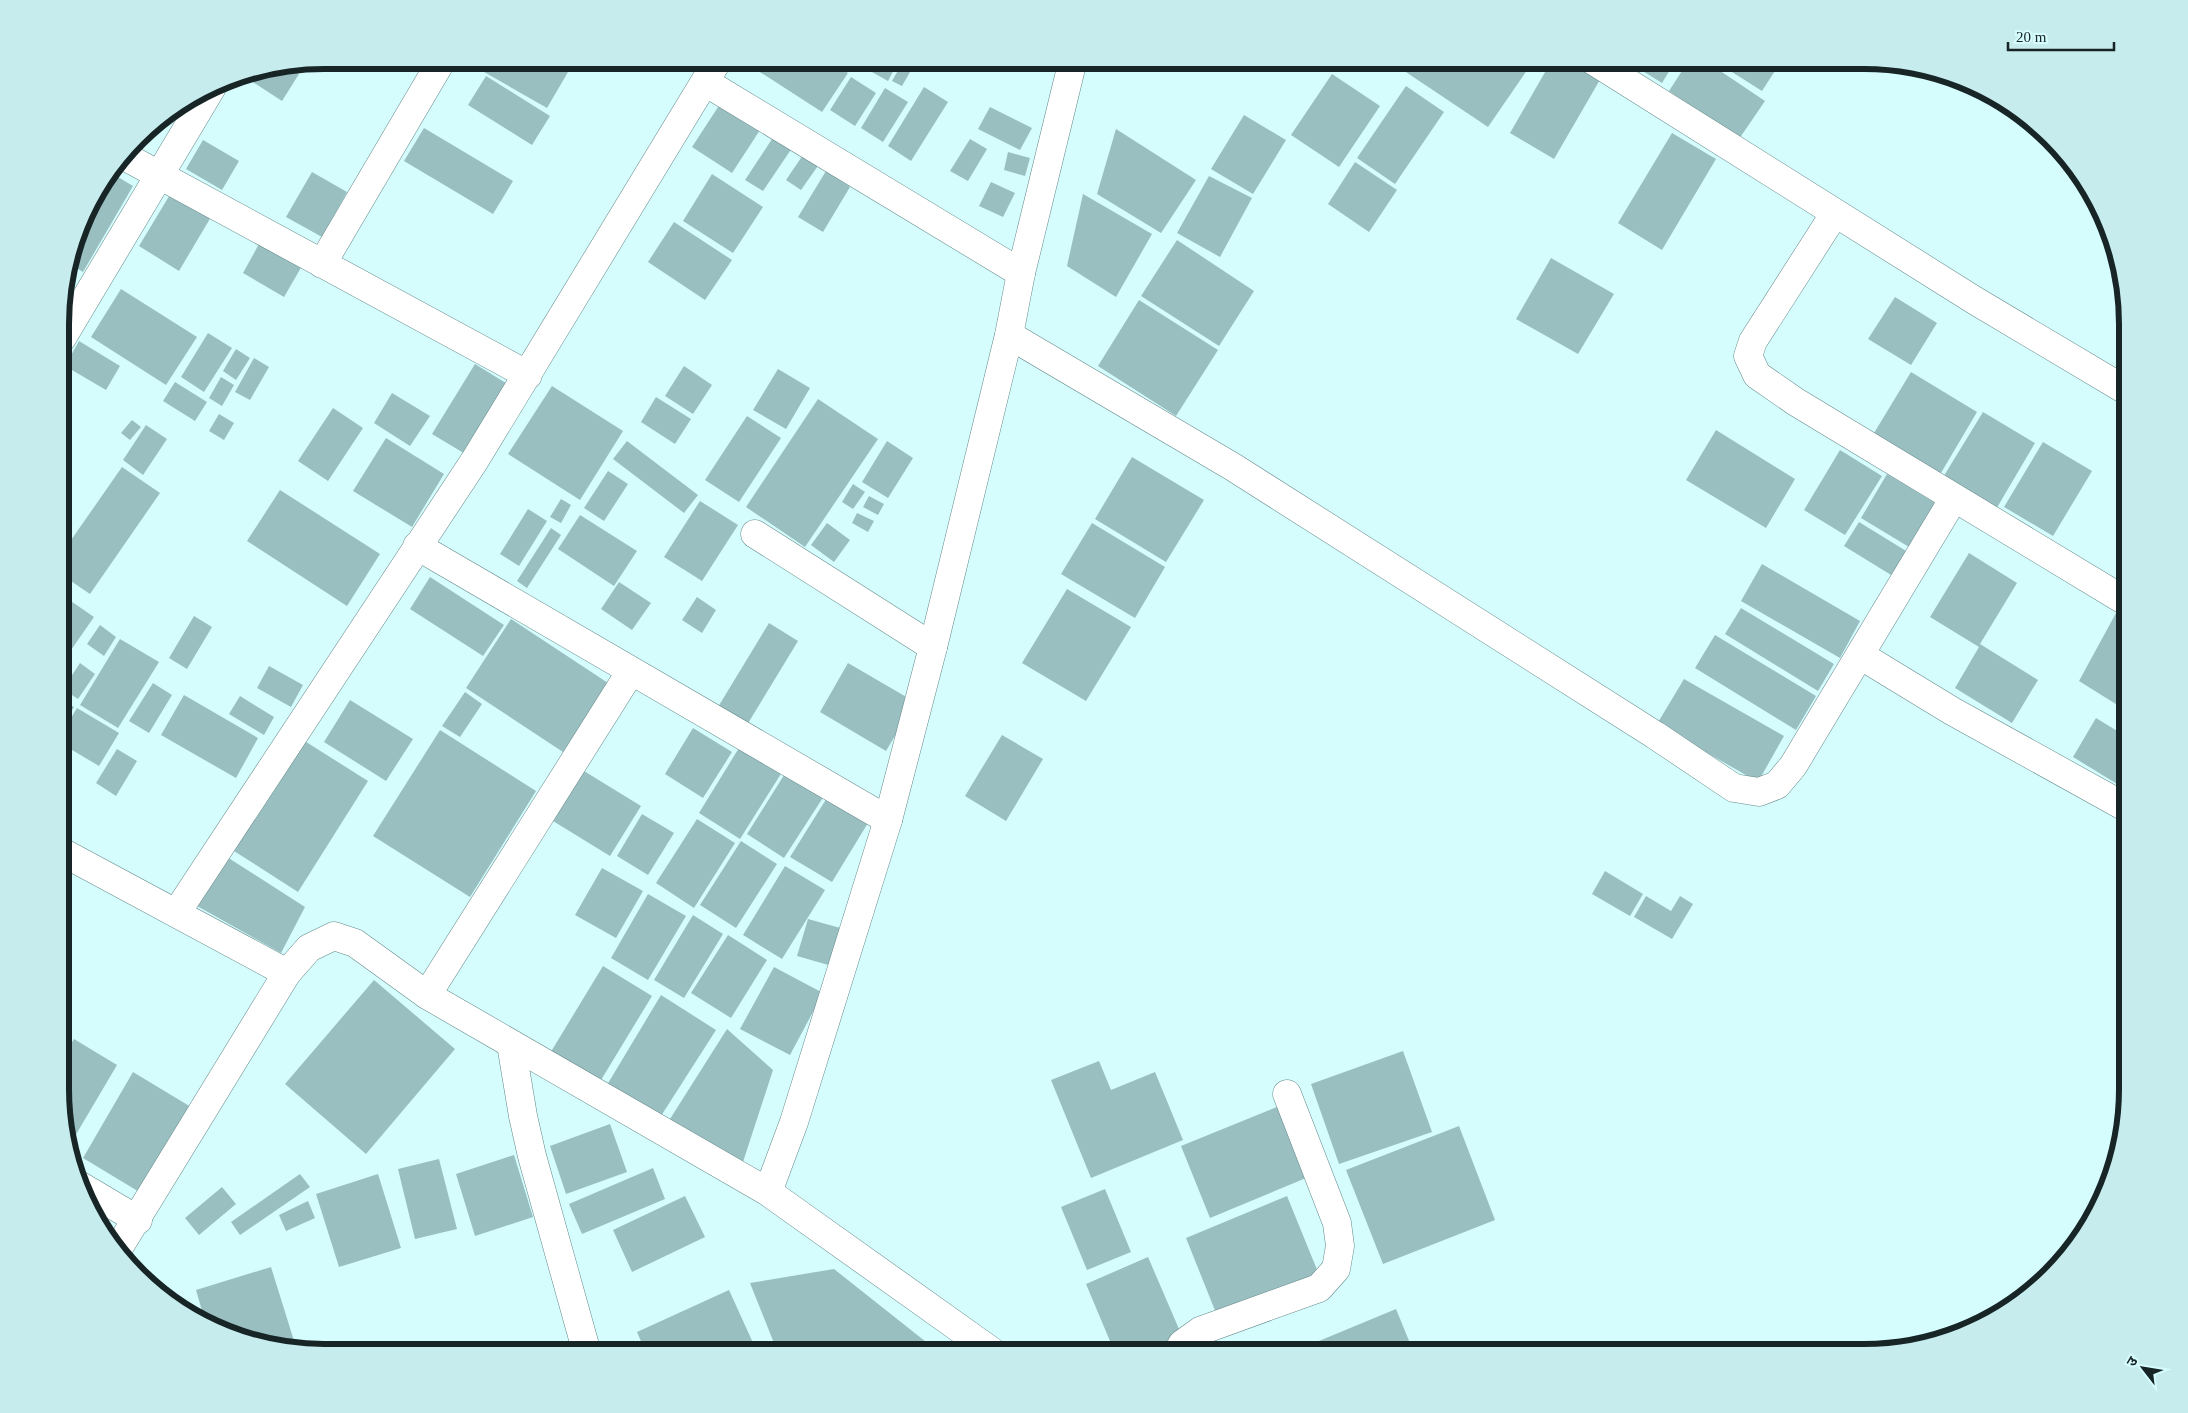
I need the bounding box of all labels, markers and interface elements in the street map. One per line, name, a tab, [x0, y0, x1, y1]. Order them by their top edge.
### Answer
scale bar	[2008, 20, 2114, 52]
text: 20 m	[2016, 29, 2047, 45]
north arrow	[2118, 1343, 2168, 1393]
text: उ	[2124, 1354, 2141, 1369]

